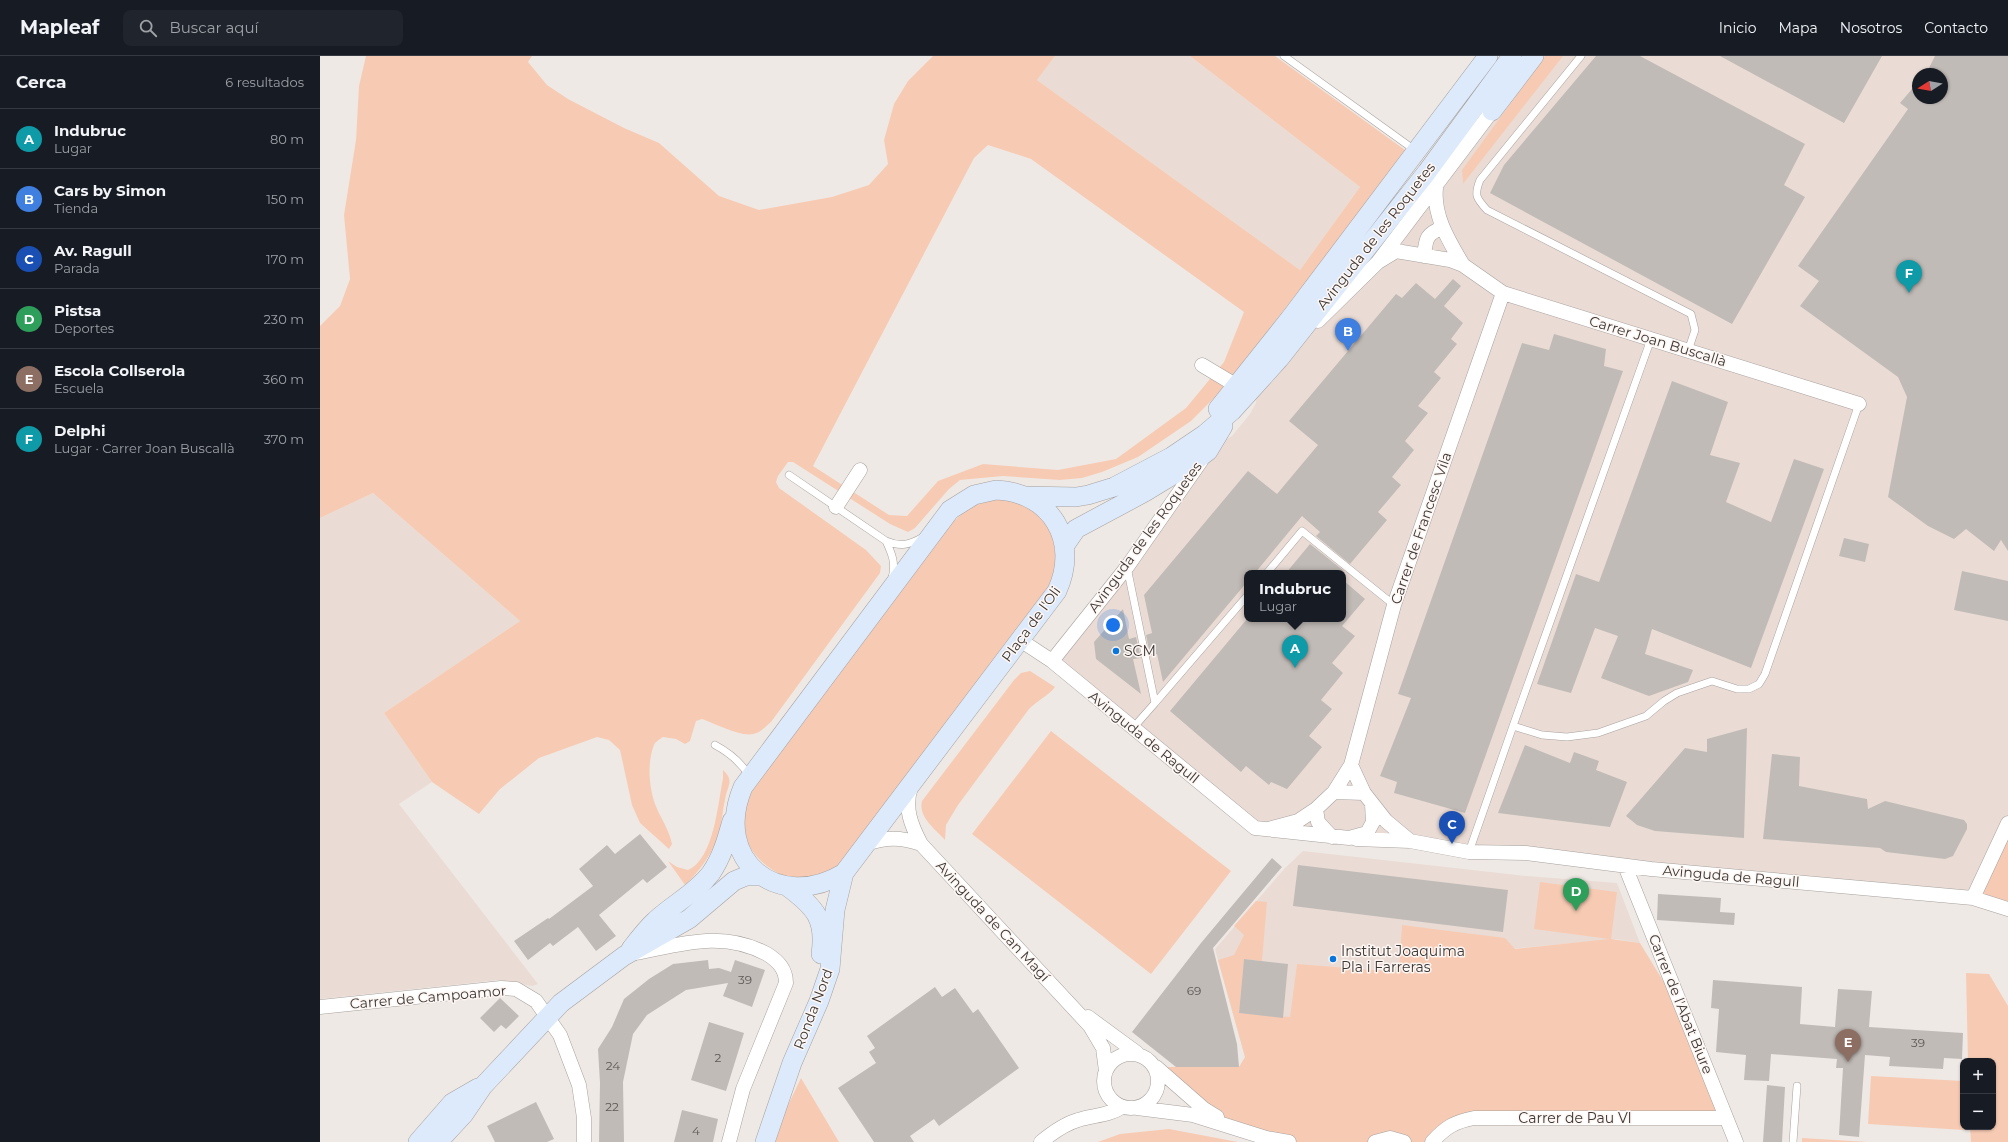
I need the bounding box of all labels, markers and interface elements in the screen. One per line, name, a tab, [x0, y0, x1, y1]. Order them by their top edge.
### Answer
search box	[123, 10, 403, 46]
text: Mapleaf	[20, 16, 99, 39]
icon: search	[137, 17, 159, 39]
text: Buscar aquí	[169, 18, 259, 37]
text: Inicio	[1719, 19, 1756, 37]
text: Mapa	[1778, 19, 1818, 37]
text: Nosotros	[1840, 19, 1902, 37]
text: Contacto	[1924, 19, 1988, 37]
north arrow	[1912, 68, 1948, 104]
text: Cerca	[16, 72, 66, 92]
text: 6 resultados	[225, 74, 304, 90]
text: Indubruc	[54, 121, 126, 140]
text: A	[24, 131, 34, 147]
text: 80 m	[270, 131, 304, 147]
text: Lugar	[54, 140, 92, 156]
street label: Avinguda de les Roquetes	[1313, 159, 1439, 313]
text: Cars by Simon	[54, 181, 166, 200]
text: B	[24, 191, 34, 207]
text: 150 m	[266, 191, 304, 207]
text: Tienda	[54, 200, 98, 216]
text: Av. Ragull	[54, 241, 132, 260]
text: C	[24, 251, 34, 267]
text: 170 m	[266, 251, 304, 267]
text: Parada	[54, 260, 100, 276]
pin: F	[1896, 260, 1922, 293]
text: Pistsa	[54, 301, 101, 320]
text: D	[24, 311, 34, 327]
text: 230 m	[263, 311, 304, 327]
street label: Carrer Joan Buscallà	[1587, 312, 1729, 370]
pin: B	[1335, 318, 1361, 351]
text: Deportes	[54, 320, 114, 336]
text: Escola Collserola	[54, 361, 185, 380]
text: E	[25, 371, 33, 387]
text: 360 m	[263, 371, 304, 387]
text: Escuela	[54, 380, 104, 396]
text: Delphi	[54, 421, 106, 440]
text: F	[25, 431, 33, 447]
text: 370 m	[264, 431, 304, 447]
text: Lugar · Carrer Joan Buscallà	[54, 440, 235, 456]
street label: Carrer de Francesc Vila	[1386, 450, 1456, 606]
street label: Avinguda de les Roquetes	[1084, 458, 1206, 616]
popup	[1244, 570, 1346, 622]
text: Indubruc	[1259, 579, 1331, 598]
street label: Plaça de l'Oli	[998, 583, 1064, 665]
text: Lugar	[1259, 598, 1297, 614]
your location	[1103, 615, 1123, 635]
pin: A	[1282, 635, 1308, 668]
place label: SCM	[1124, 642, 1156, 660]
marker: SCM	[1111, 646, 1121, 656]
street label: Avinguda de Ragull	[1085, 687, 1203, 787]
pin: C	[1439, 811, 1465, 844]
street label: Avinguda de Can Magí	[932, 857, 1055, 986]
street label: Avinguda de Ragull	[1662, 861, 1800, 891]
pin: D	[1563, 878, 1589, 911]
street label: Carrer de l'Abat Biure	[1645, 932, 1717, 1076]
place label: Institut Joaquima Pla i Farreras	[1341, 942, 1465, 976]
marker: Institut Joaquima Pla i Farreras	[1328, 954, 1338, 964]
street label: Ronda Nord	[789, 966, 837, 1052]
house number: 39	[738, 972, 752, 987]
street label: Carrer de Campoamor	[349, 981, 507, 1013]
house number: 69	[1187, 983, 1201, 998]
pin: E	[1835, 1029, 1861, 1062]
house number: 39	[1911, 1035, 1925, 1050]
house number: 2	[715, 1050, 722, 1065]
house number: 24	[606, 1058, 620, 1073]
map controls	[1960, 1058, 1996, 1130]
button: +	[1960, 1058, 1996, 1094]
button: −	[1960, 1094, 1996, 1130]
house number: 22	[605, 1099, 619, 1114]
street label: Carrer de Pau VI	[1518, 1109, 1632, 1127]
house number: 4	[692, 1123, 700, 1138]

